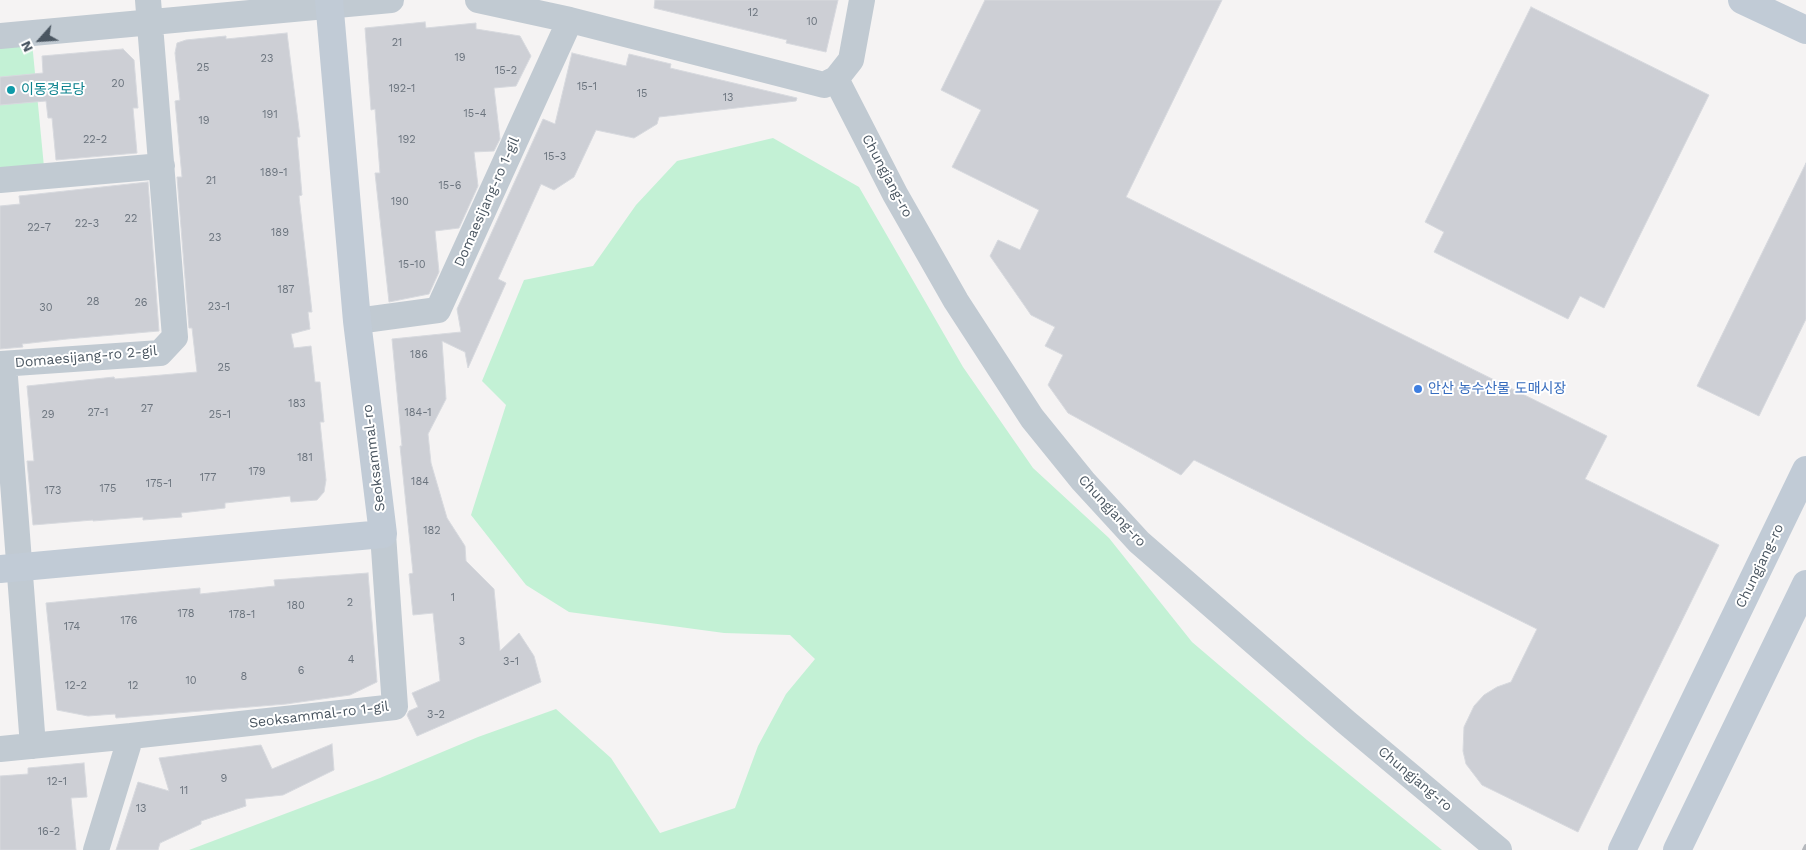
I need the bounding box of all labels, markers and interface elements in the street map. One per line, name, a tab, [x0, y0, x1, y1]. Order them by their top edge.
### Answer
house number: 12	[748, 6, 758, 20]
north arrow	[15, 15, 65, 65]
house number: 10	[806, 15, 818, 29]
house number: 21	[392, 36, 402, 50]
text: N	[17, 38, 36, 55]
house number: 19	[454, 51, 466, 65]
house number: 23	[261, 52, 273, 66]
house number: 25	[197, 61, 209, 75]
house number: 15-2	[495, 64, 517, 78]
house number: 20	[111, 77, 125, 91]
house number: 15-1	[577, 80, 597, 94]
place label: 이동경로당	[21, 82, 85, 98]
house number: 192-1	[389, 82, 415, 96]
marker: 이동경로당	[5, 84, 17, 96]
house number: 15	[637, 87, 647, 101]
house number: 13	[723, 91, 733, 105]
house number: 15-4	[463, 107, 487, 121]
house number: 191	[262, 108, 278, 122]
house number: 19	[198, 114, 210, 128]
street label: Chungjang-ro	[858, 132, 916, 220]
house number: 22-2	[83, 133, 107, 147]
house number: 192	[398, 133, 416, 147]
street label: Domaesijang-ro 1-gil	[451, 134, 523, 270]
house number: 15-3	[544, 150, 566, 164]
house number: 189-1	[260, 166, 288, 180]
house number: 21	[206, 174, 216, 188]
house number: 15-6	[439, 179, 461, 193]
house number: 190	[391, 195, 409, 209]
house number: 22	[125, 212, 137, 226]
house number: 22-3	[75, 217, 99, 231]
house number: 22-7	[27, 221, 51, 235]
house number: 189	[271, 226, 289, 240]
house number: 23	[209, 231, 221, 245]
house number: 15-10	[399, 258, 425, 272]
house number: 187	[278, 283, 294, 297]
house number: 28	[86, 295, 100, 309]
house number: 26	[134, 296, 148, 310]
house number: 23-1	[208, 300, 230, 314]
house number: 30	[39, 301, 53, 315]
street label: Domaesijang-ro 2-gil	[14, 342, 158, 372]
house number: 186	[410, 348, 428, 362]
house number: 25	[218, 361, 230, 375]
place label: 안산 농수산물 도매시장	[1428, 381, 1566, 397]
marker: 안산 농수산물 도매시장	[1412, 383, 1424, 395]
house number: 183	[288, 397, 306, 411]
house number: 27	[141, 402, 153, 416]
street label: Seoksammal-ro	[359, 403, 389, 513]
house number: 27-1	[87, 406, 109, 420]
house number: 184-1	[404, 406, 432, 420]
house number: 29	[41, 408, 55, 422]
house number: 25-1	[209, 408, 231, 422]
house number: 181	[297, 451, 313, 465]
house number: 179	[248, 465, 266, 479]
house number: 177	[200, 471, 216, 485]
street label: Chungjang-ro	[1075, 472, 1149, 550]
house number: 184	[411, 475, 429, 489]
house number: 175-1	[146, 477, 172, 491]
house number: 175	[100, 482, 116, 496]
house number: 173	[45, 484, 61, 498]
street label: Chungjang-ro	[1732, 521, 1788, 611]
house number: 182	[423, 524, 441, 538]
house number: 1	[451, 591, 455, 605]
house number: 2	[347, 596, 353, 610]
house number: 180	[287, 599, 305, 613]
house number: 178	[177, 607, 195, 621]
house number: 178-1	[229, 608, 255, 622]
house number: 176	[121, 614, 137, 628]
house number: 174	[64, 620, 80, 634]
house number: 3	[459, 635, 465, 649]
house number: 4	[348, 653, 354, 667]
house number: 3-1	[503, 655, 519, 669]
house number: 6	[298, 664, 304, 678]
house number: 8	[241, 670, 247, 684]
house number: 10	[185, 674, 197, 688]
house number: 12-2	[65, 679, 87, 693]
house number: 12	[128, 679, 138, 693]
street label: Seoksammal-ro 1-gil	[248, 698, 390, 732]
house number: 3-2	[427, 708, 445, 722]
street label: Chungjang-ro	[1374, 743, 1456, 815]
house number: 9	[221, 772, 227, 786]
house number: 12-1	[47, 775, 67, 789]
house number: 11	[180, 784, 188, 798]
house number: 13	[136, 802, 146, 816]
house number: 16-2	[38, 825, 60, 839]

